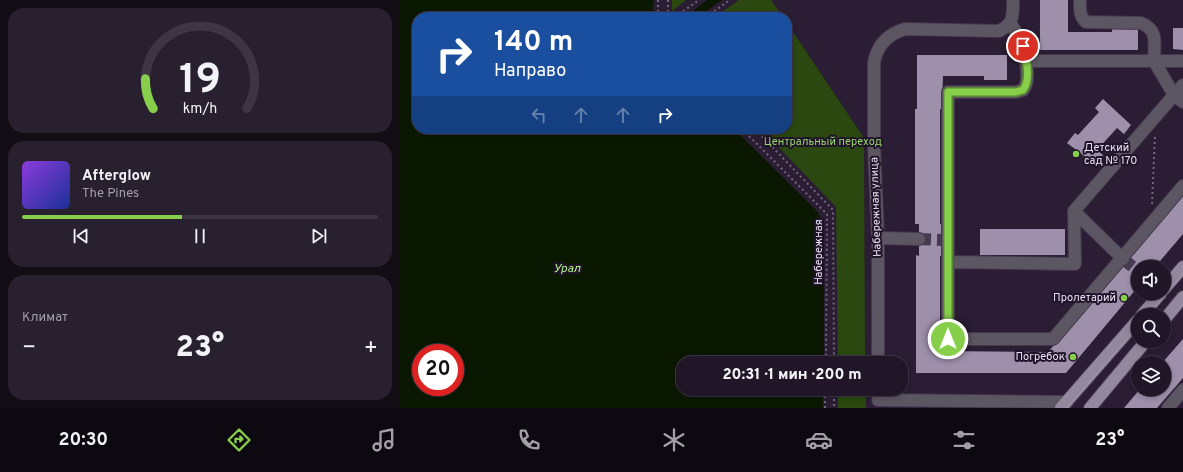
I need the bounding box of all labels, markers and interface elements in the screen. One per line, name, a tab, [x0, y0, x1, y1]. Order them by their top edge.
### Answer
text: 140 m	[494, 25, 573, 61]
icon: right	[428, 28, 480, 80]
pin	[1006, 29, 1040, 63]
icon: arrive	[1012, 35, 1034, 57]
text: 19	[179, 54, 221, 107]
text: Направо	[494, 60, 566, 83]
text: km/h	[183, 99, 217, 117]
icon: left	[528, 104, 550, 126]
icon: ahead	[570, 104, 592, 126]
icon: ahead	[612, 104, 634, 126]
icon: right	[654, 104, 676, 126]
park label: Центральный переход	[764, 135, 882, 149]
place label: Детский сад № 170	[1084, 141, 1137, 168]
marker: Детский сад № 170	[1071, 149, 1081, 159]
street label: Набережная улица	[867, 157, 885, 257]
text: Afterglow	[82, 167, 151, 186]
text: The Pines	[82, 186, 139, 202]
street label: Набережная	[812, 219, 826, 285]
icon: previous	[70, 225, 92, 247]
icon: pause	[189, 225, 211, 247]
icon: next	[308, 225, 330, 247]
map controls	[1131, 260, 1171, 396]
button: sound	[1131, 260, 1171, 300]
water label: Урал	[553, 261, 582, 277]
place label: Пролетарий	[1053, 291, 1116, 305]
marker: Пролетарий	[1119, 293, 1129, 303]
button: search	[1131, 308, 1171, 348]
text: Климат	[22, 310, 68, 326]
position arrow	[927, 318, 969, 360]
text: 23°	[176, 330, 224, 367]
text: −	[22, 335, 36, 362]
text: +	[364, 335, 378, 362]
speed limit sign: 20	[412, 344, 464, 396]
place label: Погребок	[1015, 350, 1065, 364]
marker: Погребок	[1068, 352, 1078, 362]
button: layers	[1131, 356, 1171, 396]
text: 20:31 · 1 мин · 200 m	[722, 366, 862, 385]
icon: directions	[225, 426, 253, 454]
icon: music	[370, 426, 398, 454]
icon: phone	[515, 426, 543, 454]
icon: climate	[660, 426, 688, 454]
icon: car	[805, 426, 833, 454]
icon: filters	[950, 426, 978, 454]
text: 20:30	[59, 429, 108, 452]
text: 23°	[1095, 429, 1124, 452]

